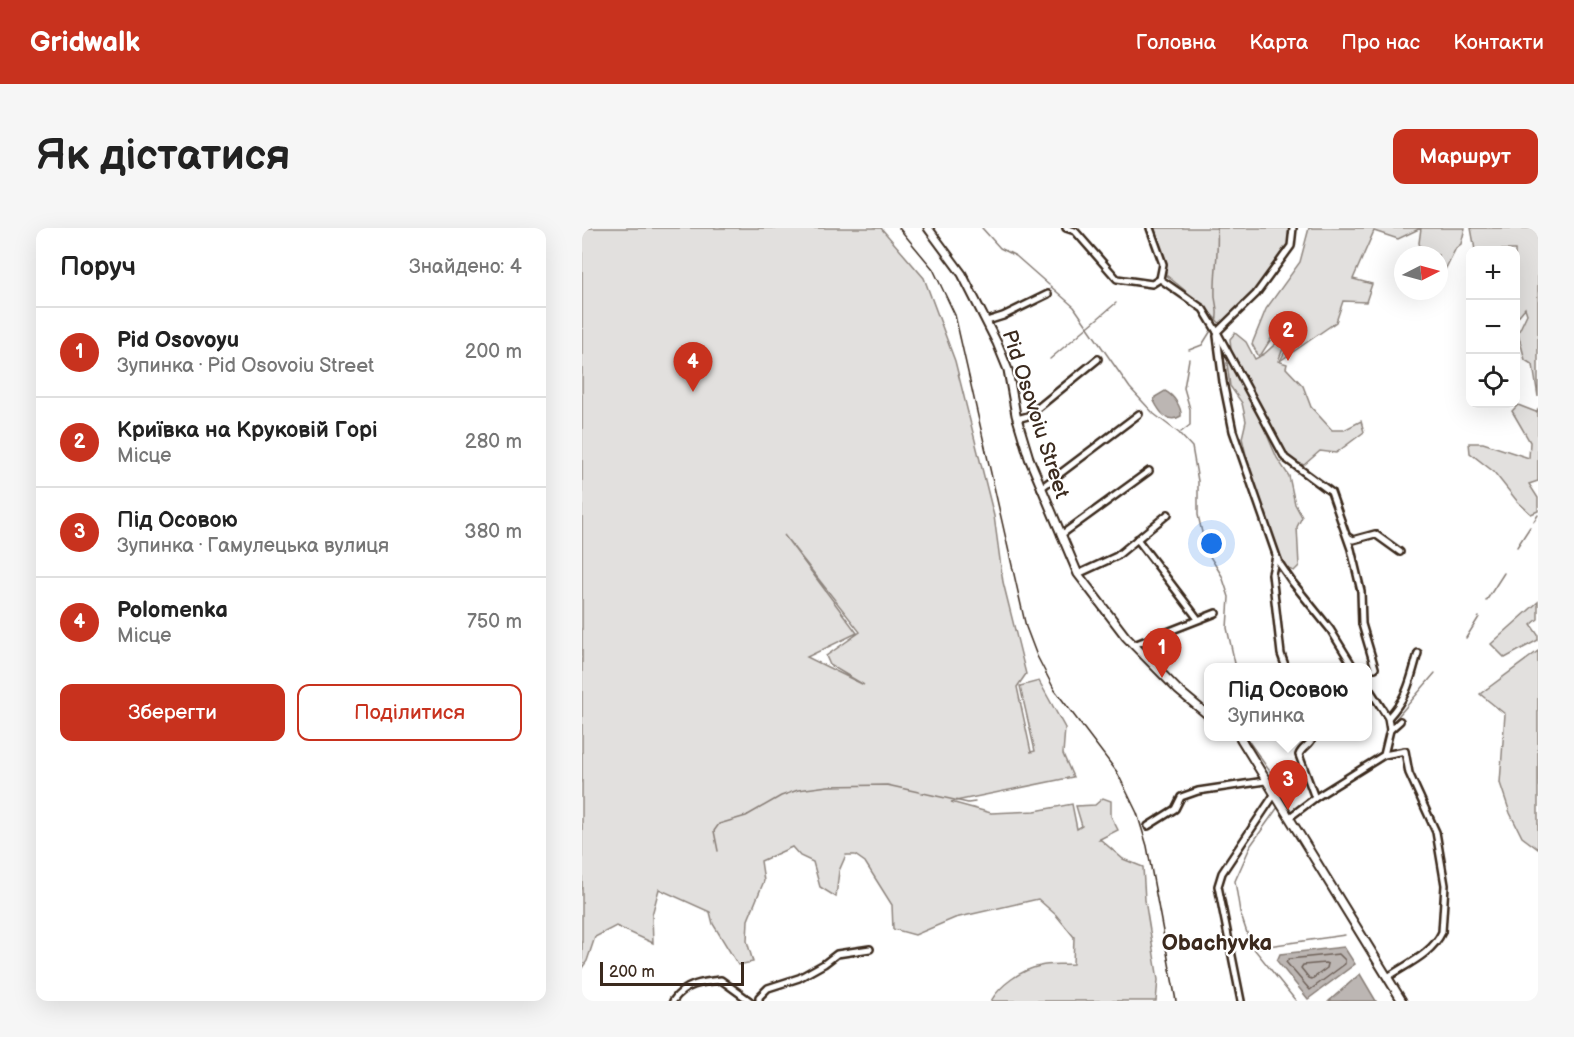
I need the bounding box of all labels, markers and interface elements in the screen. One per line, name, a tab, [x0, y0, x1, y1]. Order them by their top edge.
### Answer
text: Gridwalk	[30, 26, 140, 59]
text: Головна	[1136, 30, 1216, 55]
text: Карта	[1249, 30, 1308, 55]
text: Про нас	[1341, 30, 1420, 55]
text: Контакти	[1453, 30, 1544, 55]
button: Маршрут	[1393, 129, 1538, 184]
text: Як дістатися	[36, 131, 290, 182]
north arrow	[1394, 246, 1448, 300]
map controls	[1466, 246, 1520, 408]
button: +	[1466, 246, 1520, 300]
text: Поруч	[60, 252, 136, 283]
text: Знайдено: 4	[409, 255, 522, 279]
button: −	[1466, 300, 1520, 354]
pin: 2	[1268, 312, 1308, 361]
text: Pid Osovoyu	[117, 327, 239, 354]
street label: Pid Osovoiu Street	[997, 327, 1075, 502]
text: 1	[75, 340, 84, 364]
text: 200 m	[465, 340, 522, 364]
pin: 4	[674, 342, 712, 392]
text: Зупинка · Pid Osovoiu Street	[117, 354, 374, 378]
button: locate	[1466, 354, 1520, 408]
text: Криївка на Круковій Горі	[117, 417, 378, 444]
text: 2	[74, 430, 85, 454]
text: 280 m	[465, 430, 522, 454]
text: Місце	[117, 444, 171, 468]
text: Під Осовою	[117, 507, 238, 534]
text: 3	[74, 520, 85, 544]
text: 380 m	[464, 520, 522, 544]
your location	[1197, 529, 1226, 558]
text: Зупинка · Гамулецька вулиця	[117, 534, 389, 558]
text: Polomenka	[117, 597, 228, 624]
text: 4	[74, 610, 85, 634]
text: 750 m	[467, 610, 522, 634]
text: Місце	[117, 624, 171, 648]
pin: 1	[1142, 628, 1182, 678]
popup	[1204, 663, 1372, 741]
text: Під Осовою	[1228, 677, 1348, 704]
button: Зберегти	[60, 684, 285, 741]
button: Поділитися	[297, 684, 522, 741]
text: Зупинка	[1228, 704, 1305, 728]
pin: 3	[1268, 760, 1308, 810]
district label: Obachyvka	[1162, 930, 1272, 957]
scale bar	[600, 959, 744, 986]
text: 200 m	[609, 963, 655, 982]

